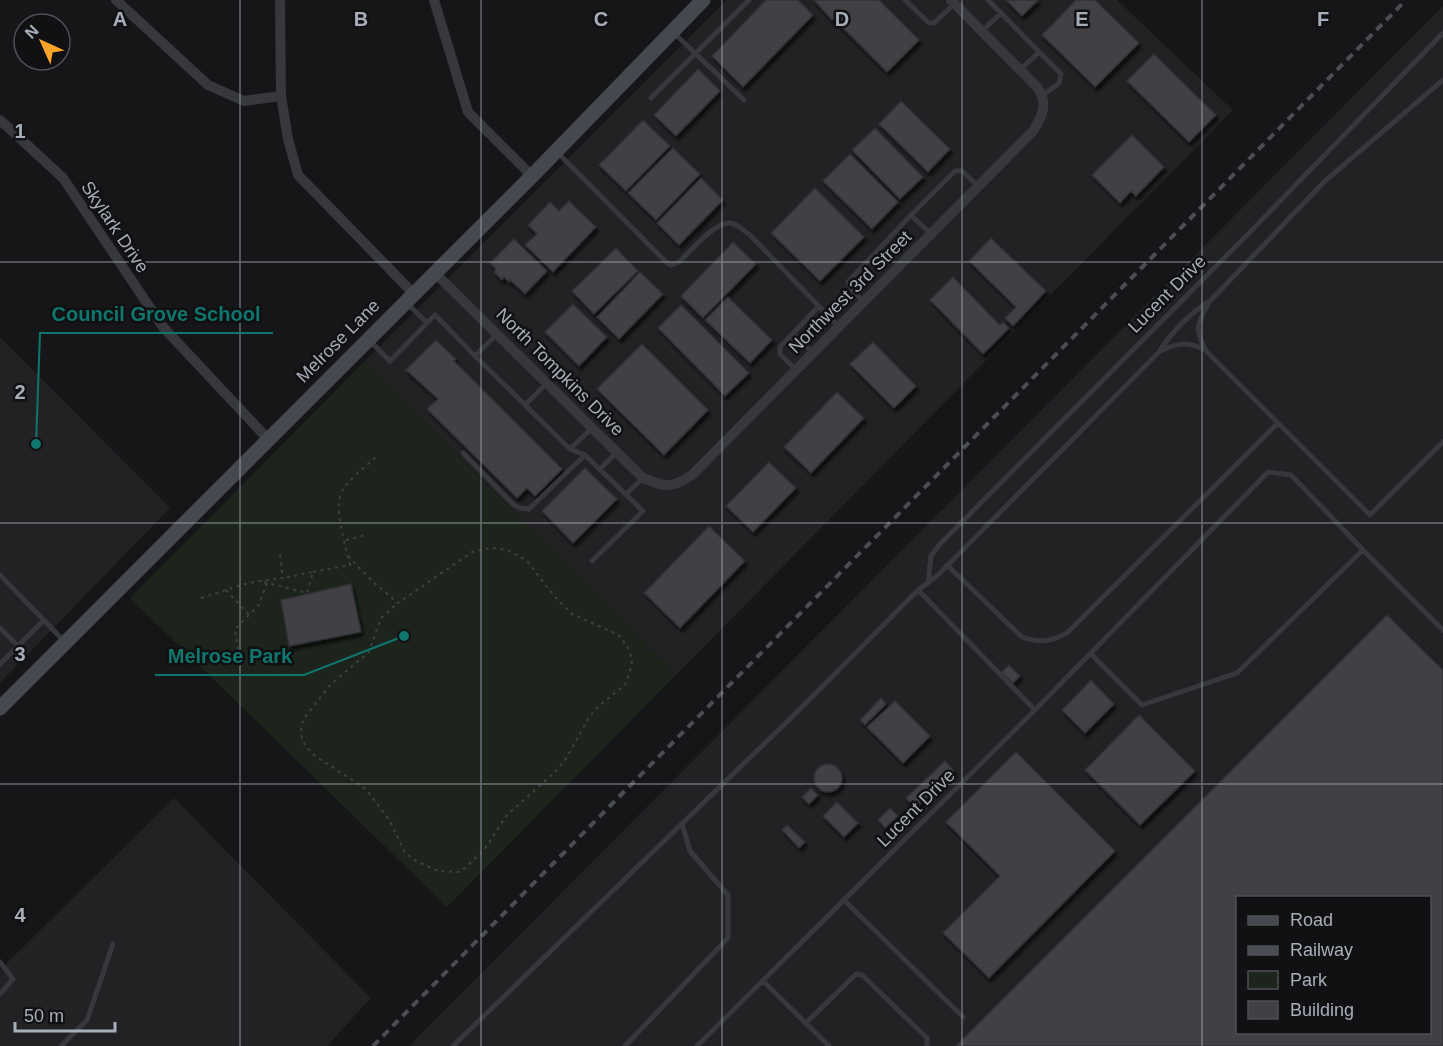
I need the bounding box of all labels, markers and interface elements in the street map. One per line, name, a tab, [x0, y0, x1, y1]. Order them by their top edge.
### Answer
text: A	[113, 8, 127, 30]
text: B	[354, 8, 368, 30]
text: C	[594, 8, 608, 30]
text: D	[835, 8, 849, 30]
text: E	[1075, 8, 1089, 30]
text: F	[1317, 8, 1329, 30]
north arrow	[12, 12, 72, 72]
text: N	[22, 22, 42, 42]
text: 1	[14, 120, 26, 142]
street label: Skylark Drive	[77, 177, 153, 277]
street label: Northwest 3rd Street	[785, 227, 915, 357]
street label: Lucent Drive	[1124, 251, 1210, 337]
callout: Council Grove School	[40, 295, 273, 333]
street label: Melrose Lane	[292, 295, 384, 387]
text: Council Grove School	[52, 303, 260, 325]
street label: North Tompkins Drive	[492, 304, 628, 440]
text: 2	[14, 381, 26, 403]
callout: Melrose Park	[155, 637, 304, 675]
text: 3	[14, 643, 26, 665]
text: Melrose Park	[168, 645, 293, 667]
street label: Lucent Drive	[873, 765, 959, 851]
legend	[1236, 896, 1431, 1034]
text: 4	[14, 904, 26, 926]
text: Road	[1290, 910, 1333, 930]
text: Railway	[1290, 940, 1353, 960]
text: Park	[1290, 970, 1328, 990]
scale bar	[15, 995, 116, 1033]
text: Building	[1290, 1000, 1354, 1020]
text: 50 m	[24, 1006, 64, 1026]

